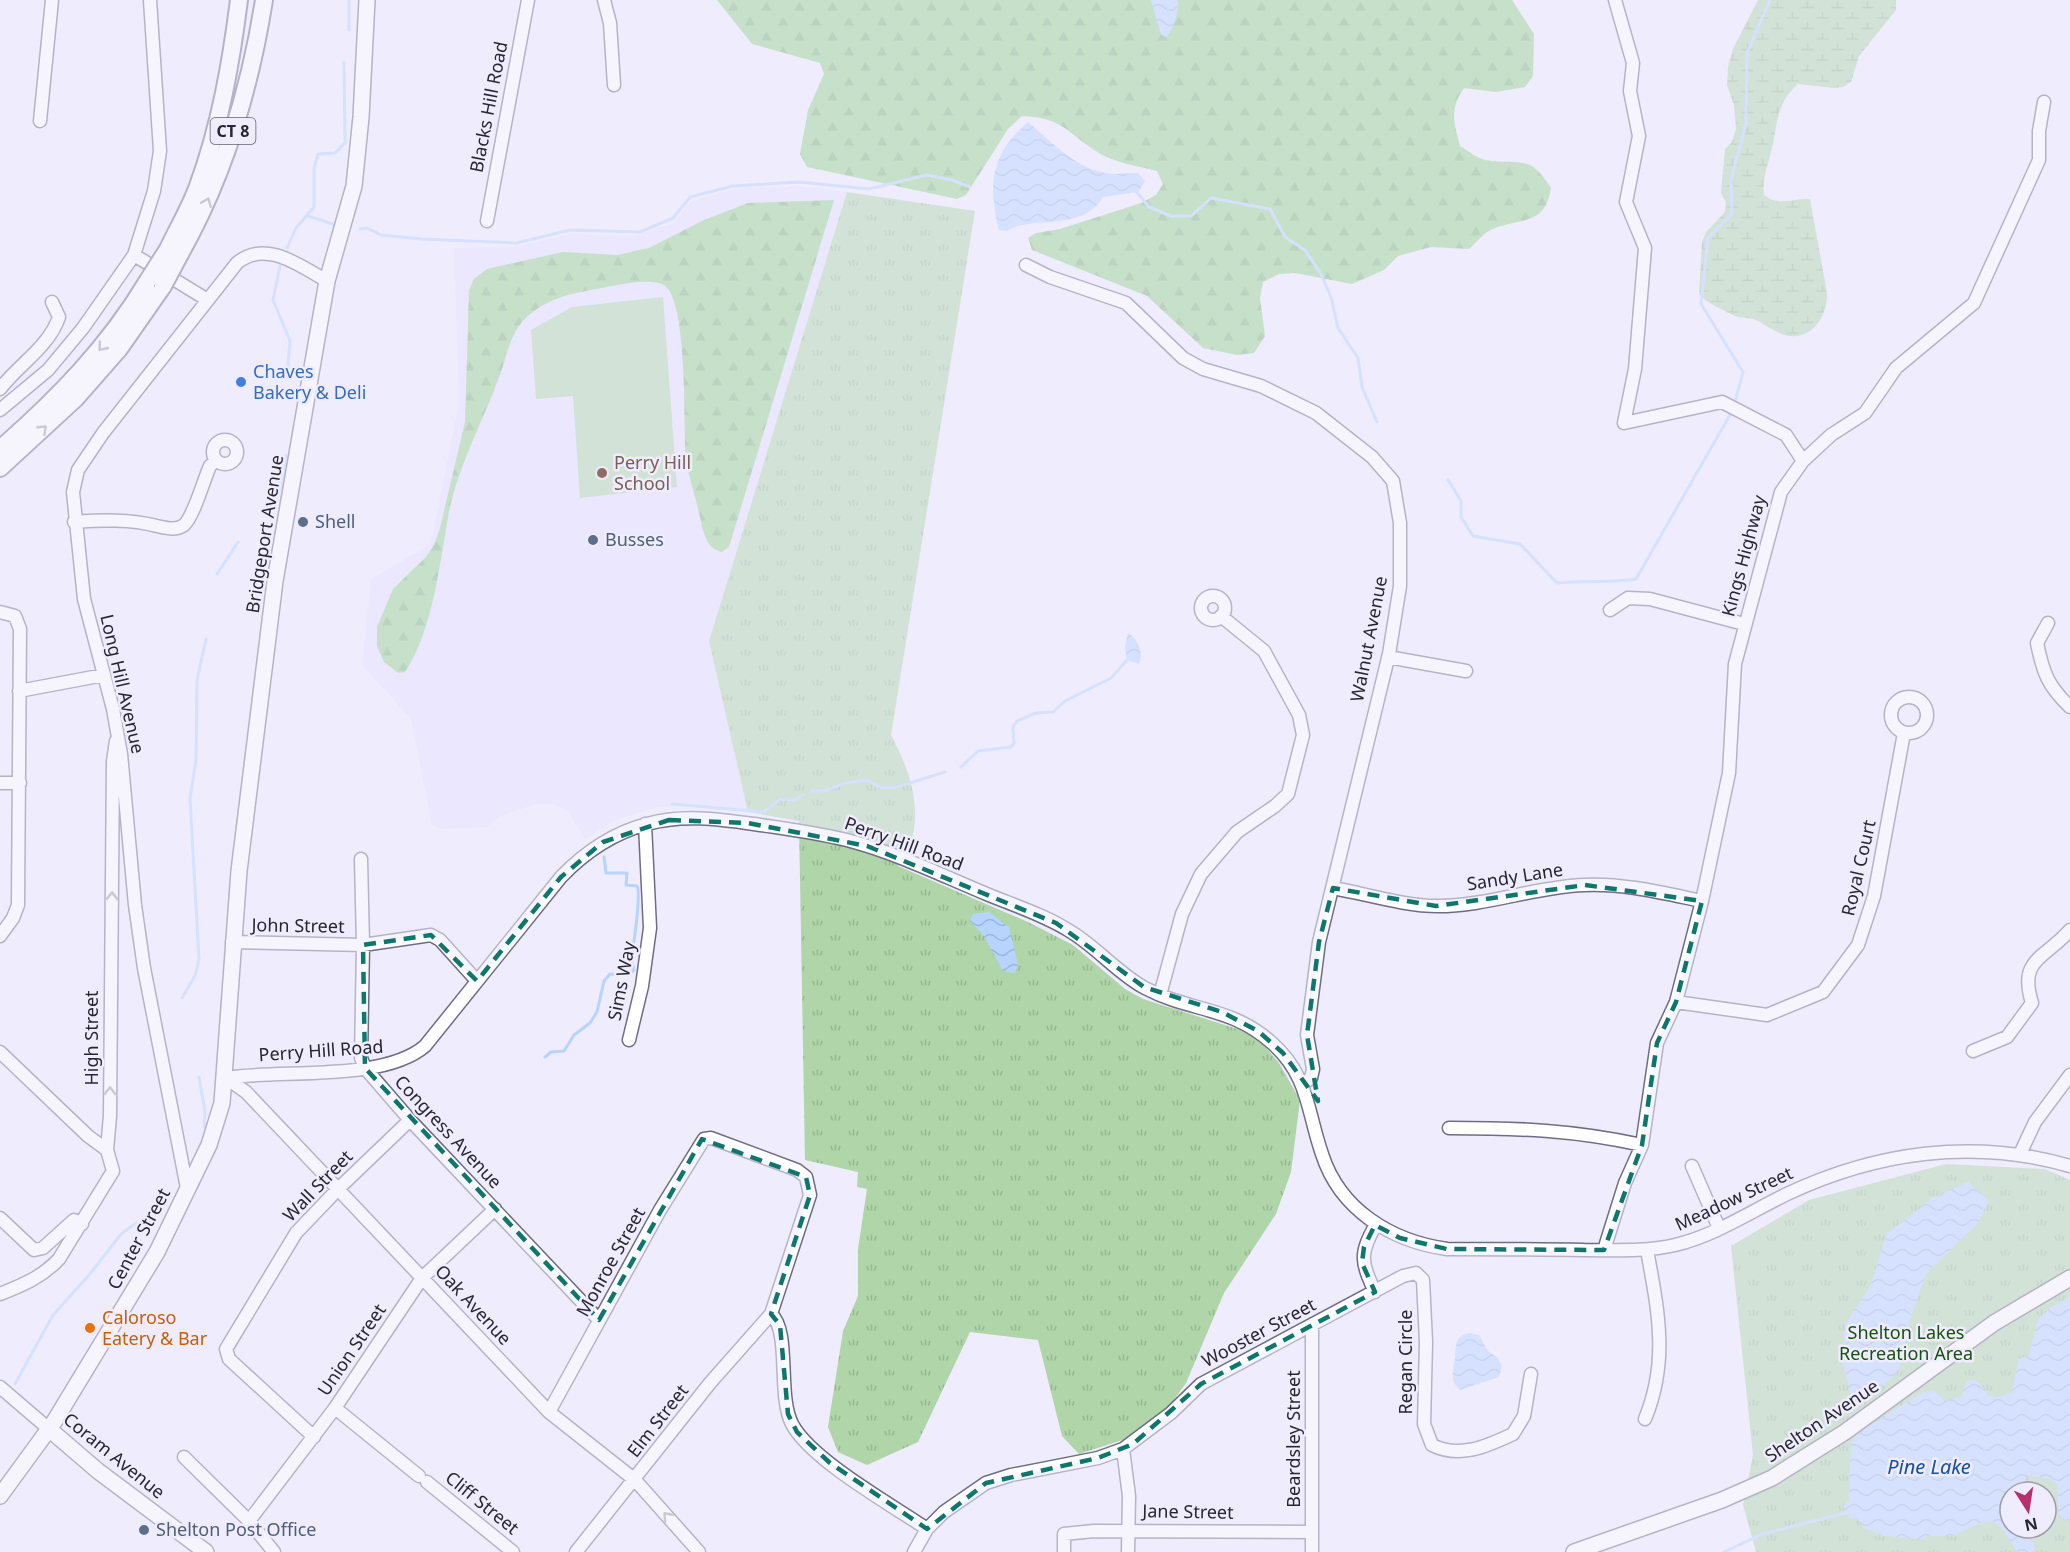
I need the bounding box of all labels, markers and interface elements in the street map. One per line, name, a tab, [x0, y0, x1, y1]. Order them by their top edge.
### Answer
street label: Blacks Hill Road	[464, 39, 513, 174]
road number: CT 8	[210, 118, 256, 144]
one-way arrow	[199, 198, 212, 208]
one-way arrow	[98, 341, 109, 352]
place label: Chaves Bakery & Deli	[253, 359, 366, 404]
marker: Chaves Bakery & Deli	[234, 375, 248, 389]
one-way arrow	[37, 425, 47, 436]
place label: Perry Hill School	[614, 450, 691, 495]
street label: Bridgeport Avenue	[240, 453, 288, 615]
marker: Perry Hill School	[595, 466, 609, 480]
street label: Kings Highway	[1715, 492, 1771, 619]
place label: Shell	[315, 509, 355, 533]
marker: Shell	[296, 515, 310, 529]
place label: Busses	[605, 527, 664, 551]
marker: Busses	[586, 533, 600, 547]
street label: Walnut Avenue	[1344, 574, 1392, 704]
street label: Long Hill Avenue	[95, 612, 151, 756]
street label: Perry Hill Road	[842, 810, 967, 876]
street label: Royal Court	[1835, 817, 1881, 918]
street label: Sandy Lane	[1465, 857, 1565, 895]
one-way arrow	[105, 892, 118, 901]
street label: John Street	[249, 912, 345, 938]
street label: Sims Way	[602, 938, 641, 1023]
street label: High Street	[79, 990, 103, 1086]
street label: Perry Hill Road	[258, 1034, 384, 1066]
street label: Congress Avenue	[390, 1069, 508, 1193]
one-way arrow	[104, 1087, 116, 1096]
street label: Wall Street	[277, 1144, 358, 1226]
street label: Meadow Street	[1671, 1160, 1797, 1236]
street label: Center Street	[101, 1183, 175, 1293]
street label: Monroe Street	[570, 1202, 650, 1320]
street label: Oak Avenue	[430, 1259, 517, 1350]
street label: Wooster Street	[1197, 1292, 1320, 1372]
street label: Union Street	[312, 1298, 391, 1400]
place label: Caloroso Eatery & Bar	[102, 1305, 208, 1350]
street label: Regan Circle	[1393, 1310, 1417, 1414]
park label: Shelton Lakes Recreation Area	[1839, 1320, 1973, 1365]
marker: Caloroso Eatery & Bar	[83, 1321, 97, 1335]
street label: Beardsley Street	[1281, 1370, 1305, 1508]
street label: Shelton Avenue	[1760, 1373, 1883, 1467]
street label: Elm Street	[621, 1379, 694, 1462]
street label: Coram Avenue	[59, 1407, 170, 1504]
water label: Pine Lake	[1887, 1453, 1971, 1480]
street label: Cliff Street	[441, 1465, 525, 1540]
north arrow	[1998, 1480, 2058, 1540]
street label: Jane Street	[1140, 1498, 1234, 1524]
one-way arrow	[663, 1512, 674, 1523]
text: N	[2022, 1513, 2040, 1537]
place label: Shelton Post Office	[156, 1517, 316, 1541]
marker: Shelton Post Office	[137, 1523, 151, 1537]

